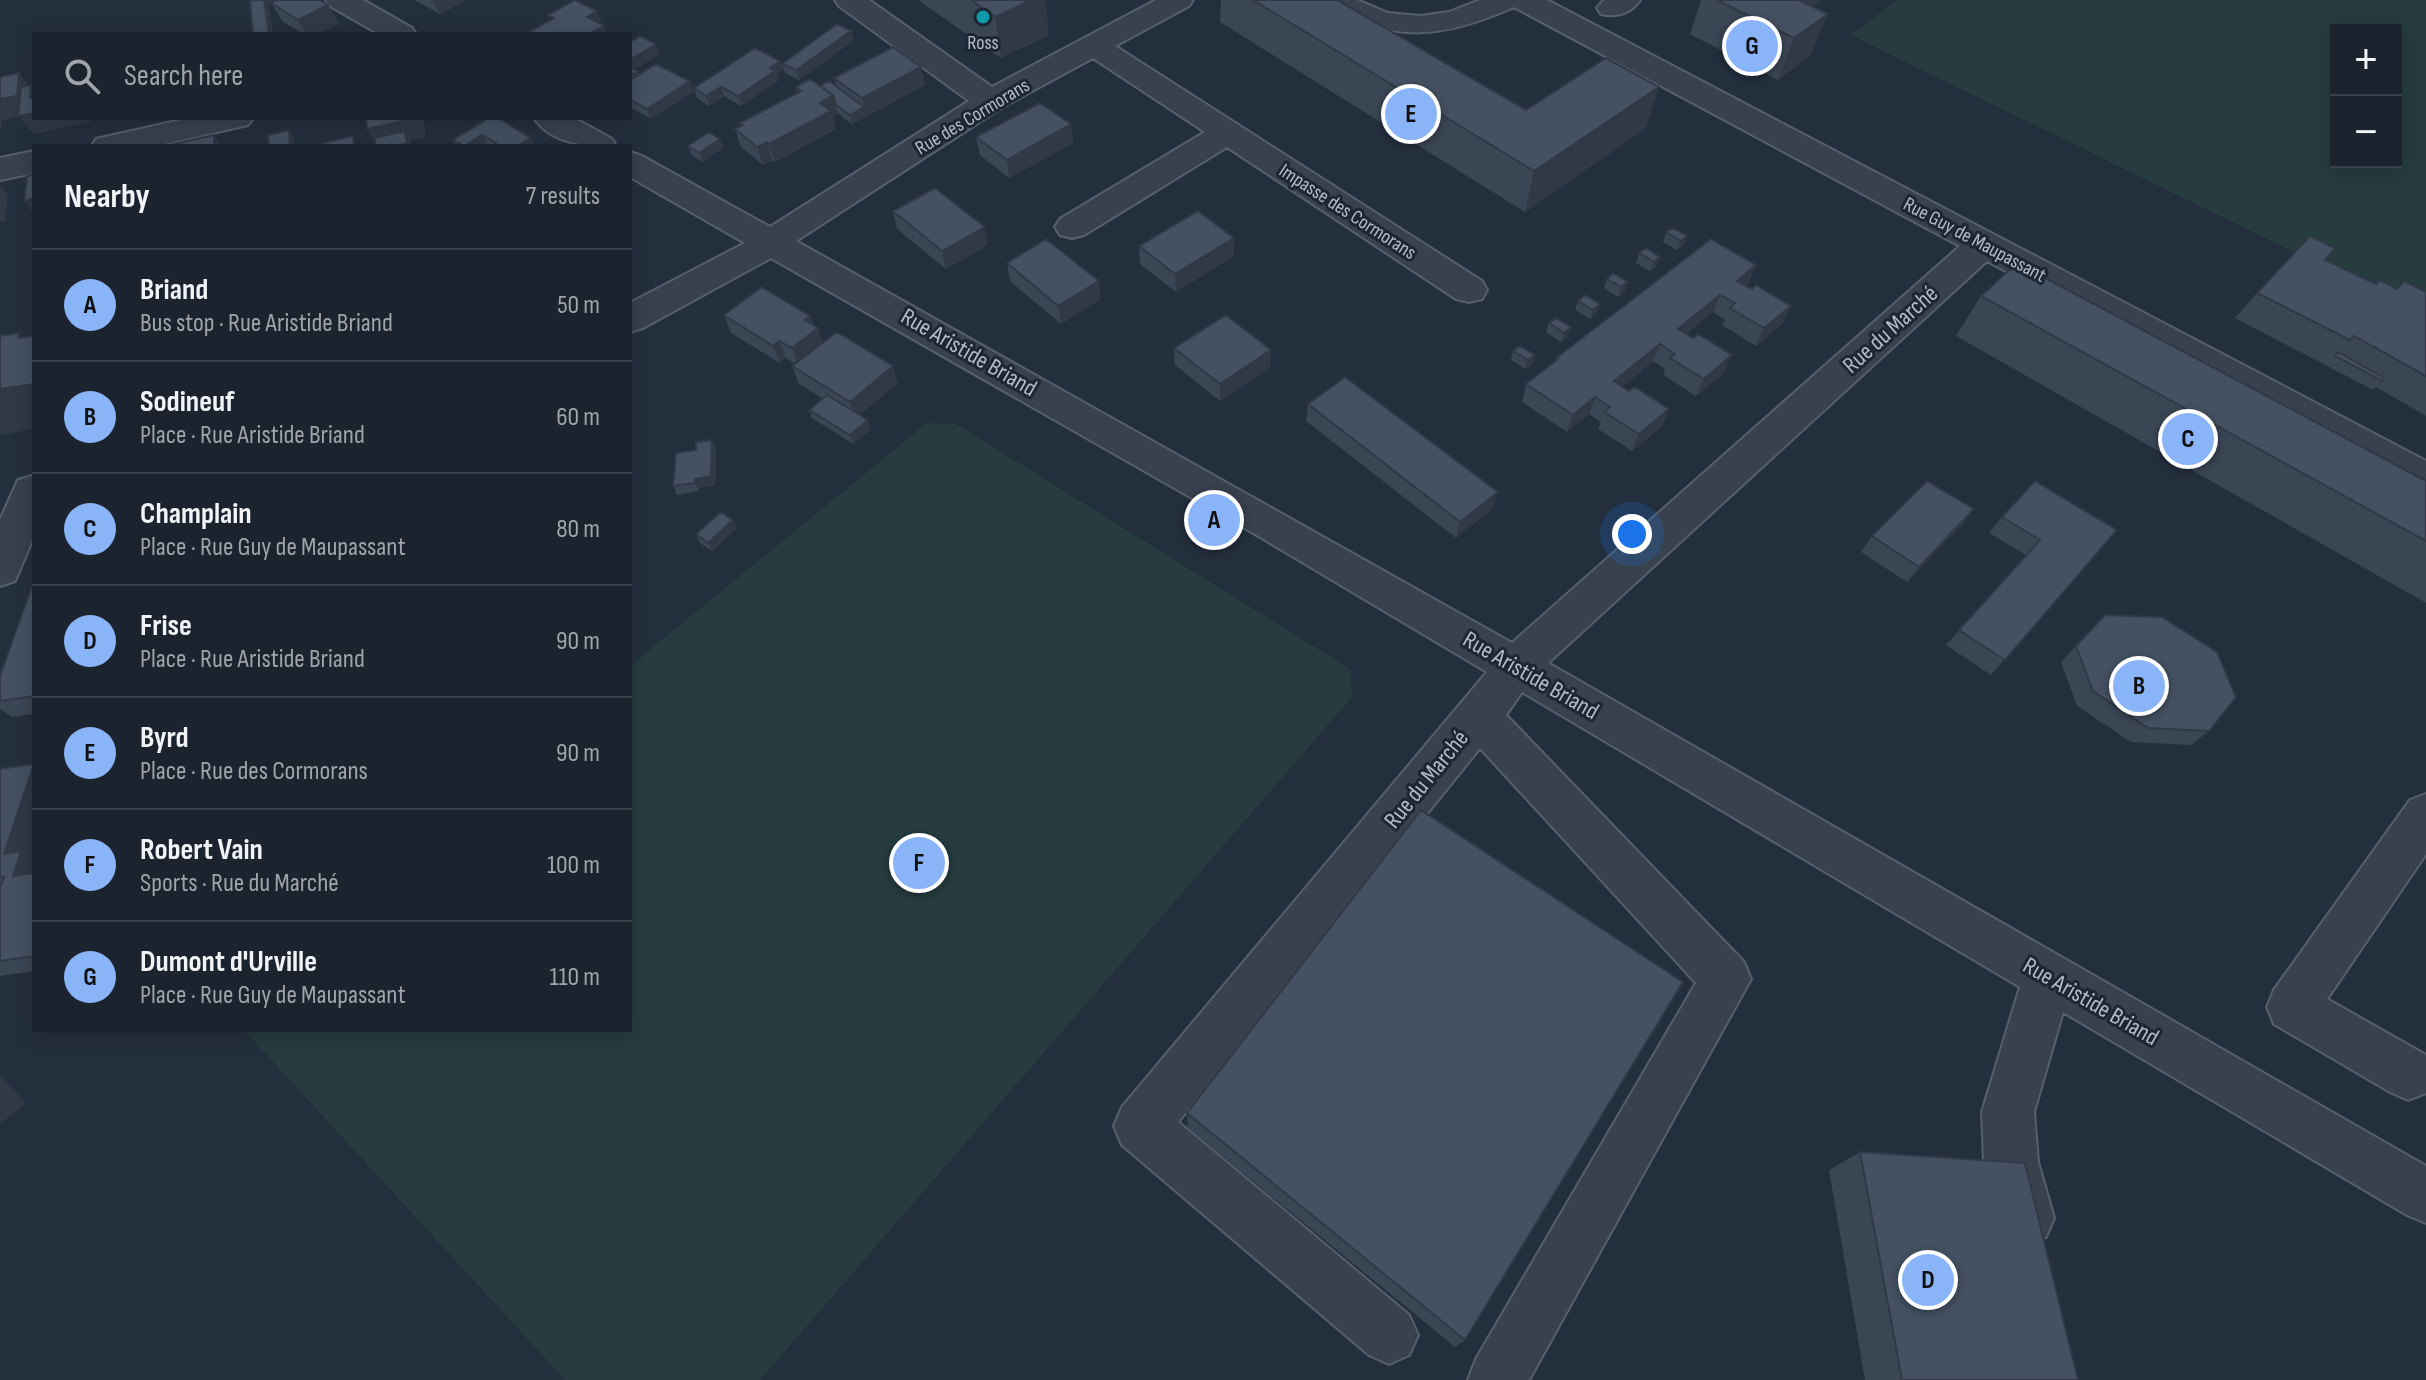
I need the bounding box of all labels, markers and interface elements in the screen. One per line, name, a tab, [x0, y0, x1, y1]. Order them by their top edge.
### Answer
marker: Ross	[974, 8, 992, 26]
pin: G	[1726, 16, 1778, 76]
map controls	[2330, 24, 2402, 168]
button: +	[2330, 24, 2402, 96]
place label: Ross	[967, 31, 999, 55]
search box	[32, 32, 632, 120]
icon: search	[60, 54, 104, 98]
text: Search here	[124, 58, 243, 94]
street label: Rue des Cormorans	[911, 73, 1034, 160]
pin: E	[1385, 84, 1437, 144]
button: −	[2330, 96, 2402, 168]
street label: Impasse des Cormorans	[1274, 159, 1420, 265]
text: Nearby	[64, 176, 150, 217]
text: 7 results	[526, 181, 600, 212]
street label: Rue Guy de Maupassant	[1899, 192, 2050, 288]
text: Briand	[140, 272, 208, 308]
street label: Rue du Marché	[1837, 279, 1944, 380]
text: A	[84, 290, 96, 321]
text: 50 m	[557, 290, 600, 321]
street label: Rue Aristide Briand	[896, 302, 1042, 403]
text: Bus stop · Rue Aristide Briand	[140, 308, 393, 339]
text: Sodineuf	[140, 384, 234, 420]
text: B	[84, 402, 96, 433]
text: 60 m	[556, 402, 600, 433]
pin: C	[2162, 409, 2214, 469]
text: Place · Rue Aristide Briand	[140, 420, 365, 451]
pin: A	[1188, 490, 1240, 550]
text: Champlain	[140, 496, 252, 532]
text: C	[83, 514, 97, 545]
text: 80 m	[556, 514, 600, 545]
your location	[1612, 514, 1652, 554]
text: Place · Rue Guy de Maupassant	[140, 532, 406, 563]
text: Frise	[140, 608, 192, 644]
street label: Rue Aristide Briand	[1458, 625, 1604, 726]
text: D	[83, 626, 97, 657]
text: 90 m	[556, 626, 600, 657]
text: Place · Rue Aristide Briand	[140, 644, 365, 675]
pin: B	[2113, 656, 2165, 716]
text: Byrd	[140, 720, 189, 756]
street label: Rue du Marché	[1378, 724, 1475, 834]
text: E	[84, 738, 96, 769]
text: 90 m	[556, 738, 600, 769]
text: Place · Rue des Cormorans	[140, 756, 368, 787]
text: Robert Vain	[140, 832, 263, 868]
pin: F	[893, 833, 945, 893]
text: F	[85, 850, 95, 881]
text: 100 m	[547, 850, 600, 881]
text: Sports · Rue du Marché	[140, 868, 339, 899]
text: Dumont d'Urville	[140, 944, 317, 980]
street label: Rue Aristide Briand	[2018, 951, 2164, 1052]
text: G	[83, 962, 97, 993]
text: 110 m	[549, 962, 600, 993]
text: Place · Rue Guy de Maupassant	[140, 980, 406, 1011]
pin: D	[1902, 1250, 1954, 1310]

